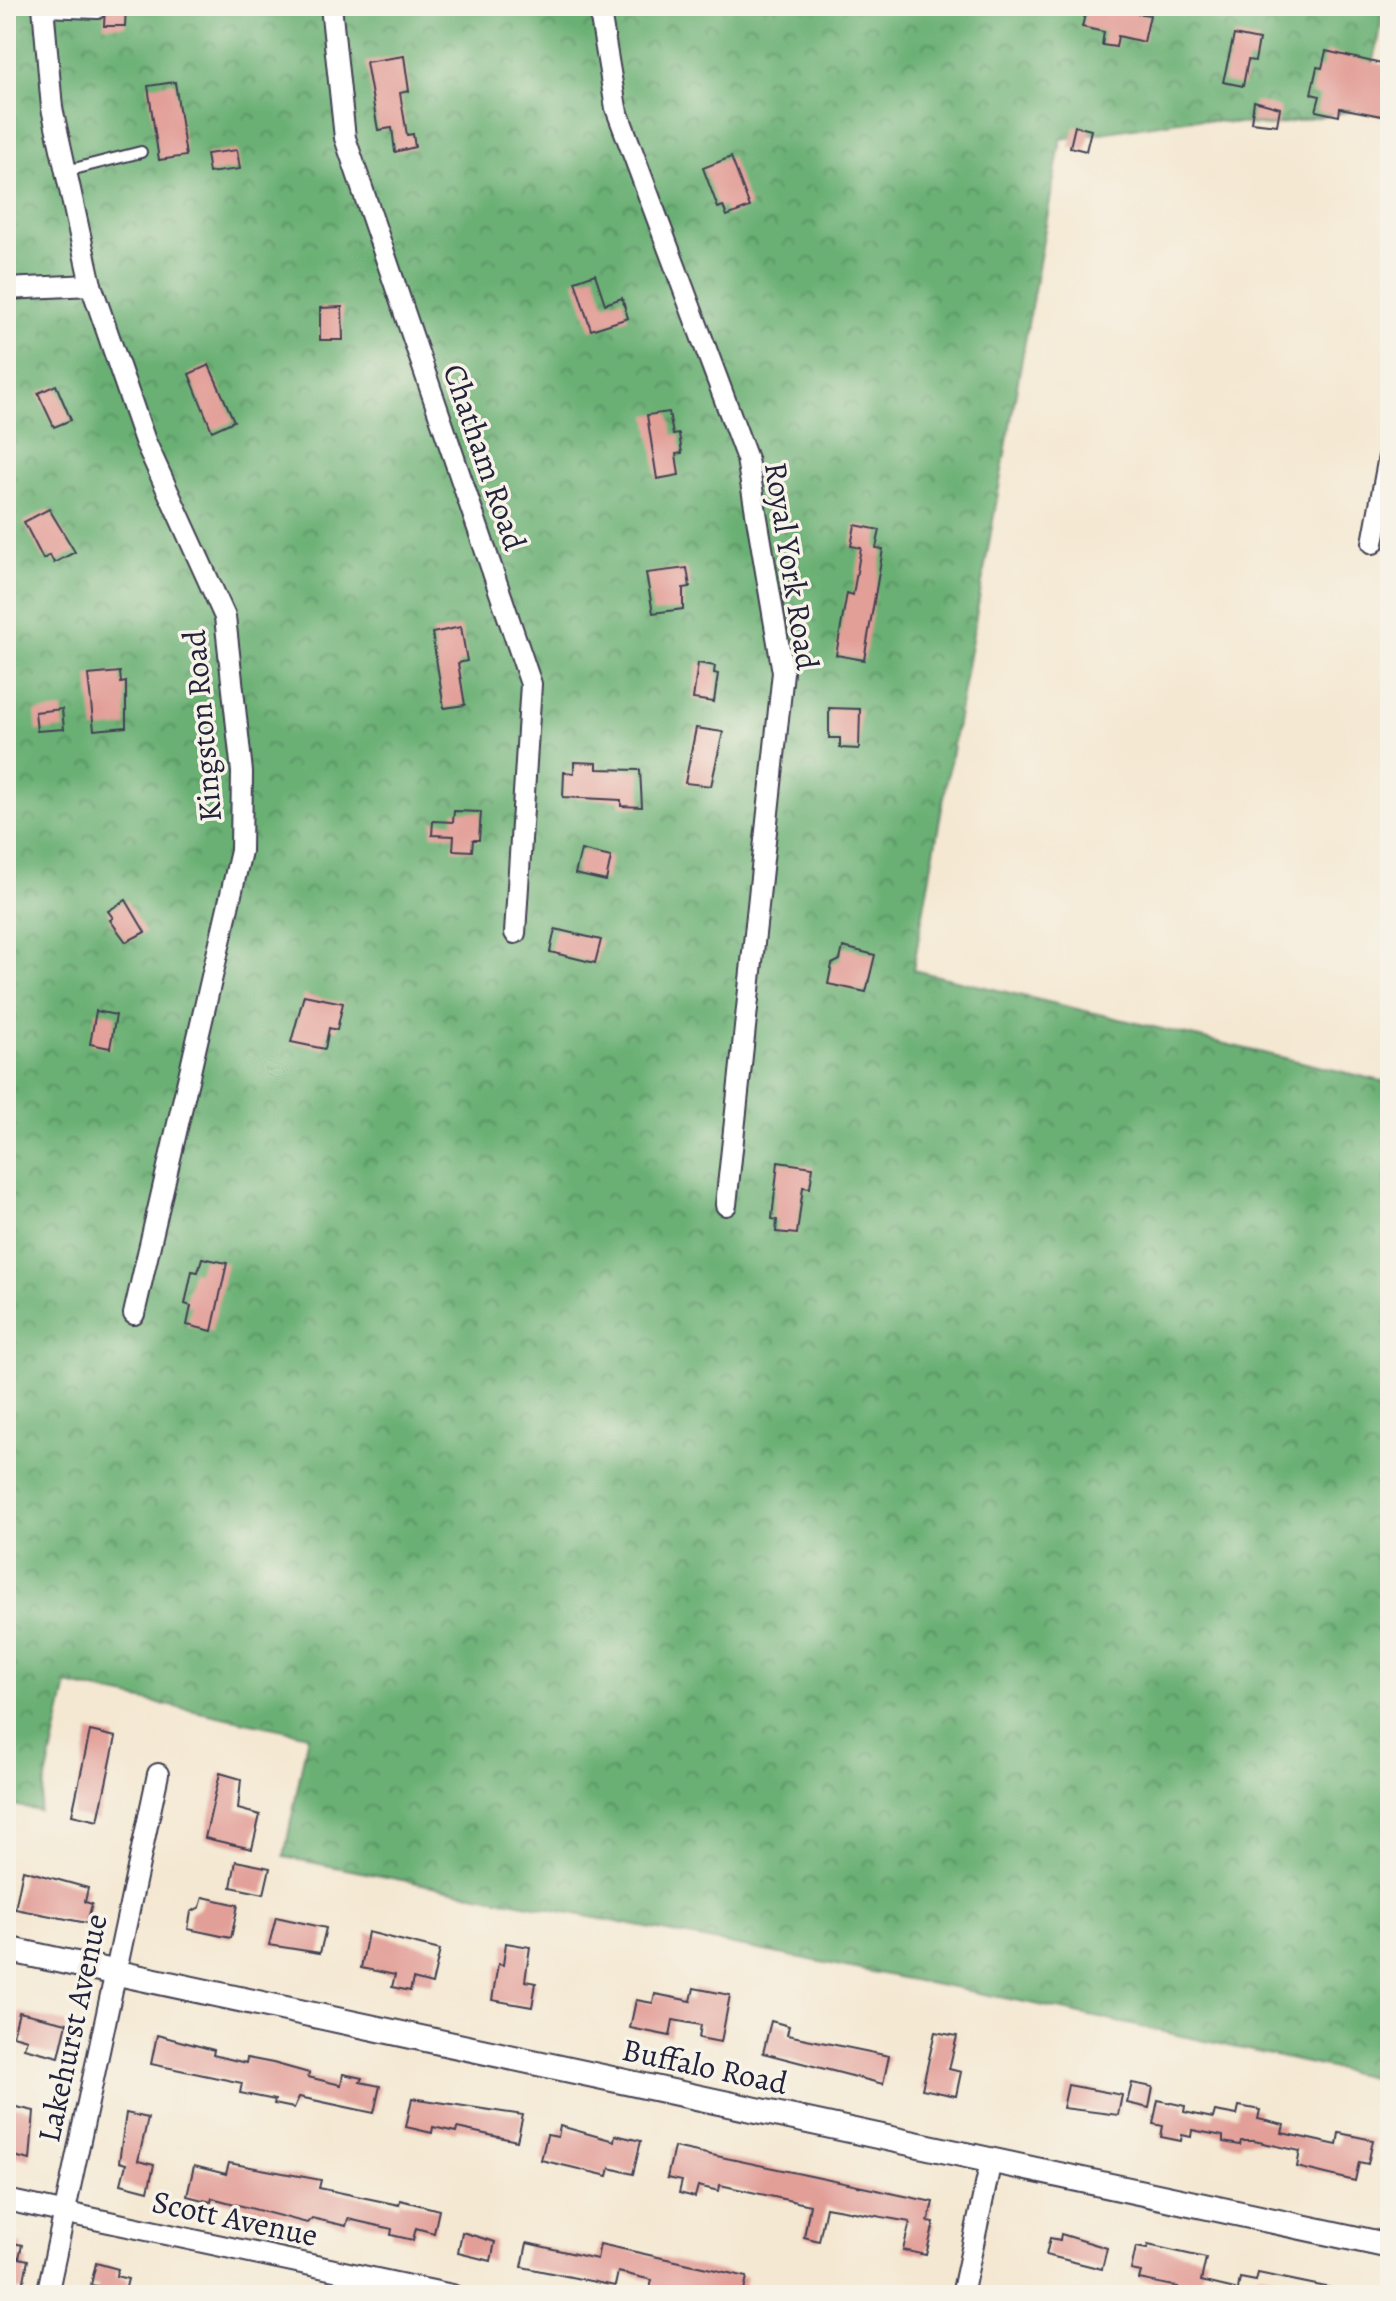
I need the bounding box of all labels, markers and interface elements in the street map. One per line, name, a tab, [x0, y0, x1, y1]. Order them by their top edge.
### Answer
street label: Chatham Road	[433, 358, 538, 557]
street label: Royal York Road	[754, 459, 830, 674]
street label: Kingston Road	[172, 627, 232, 824]
street label: Lakehurst Avenue	[26, 1910, 118, 2146]
street label: Buffalo Road	[618, 2027, 792, 2105]
street label: Scott Avenue	[148, 2179, 322, 2257]

